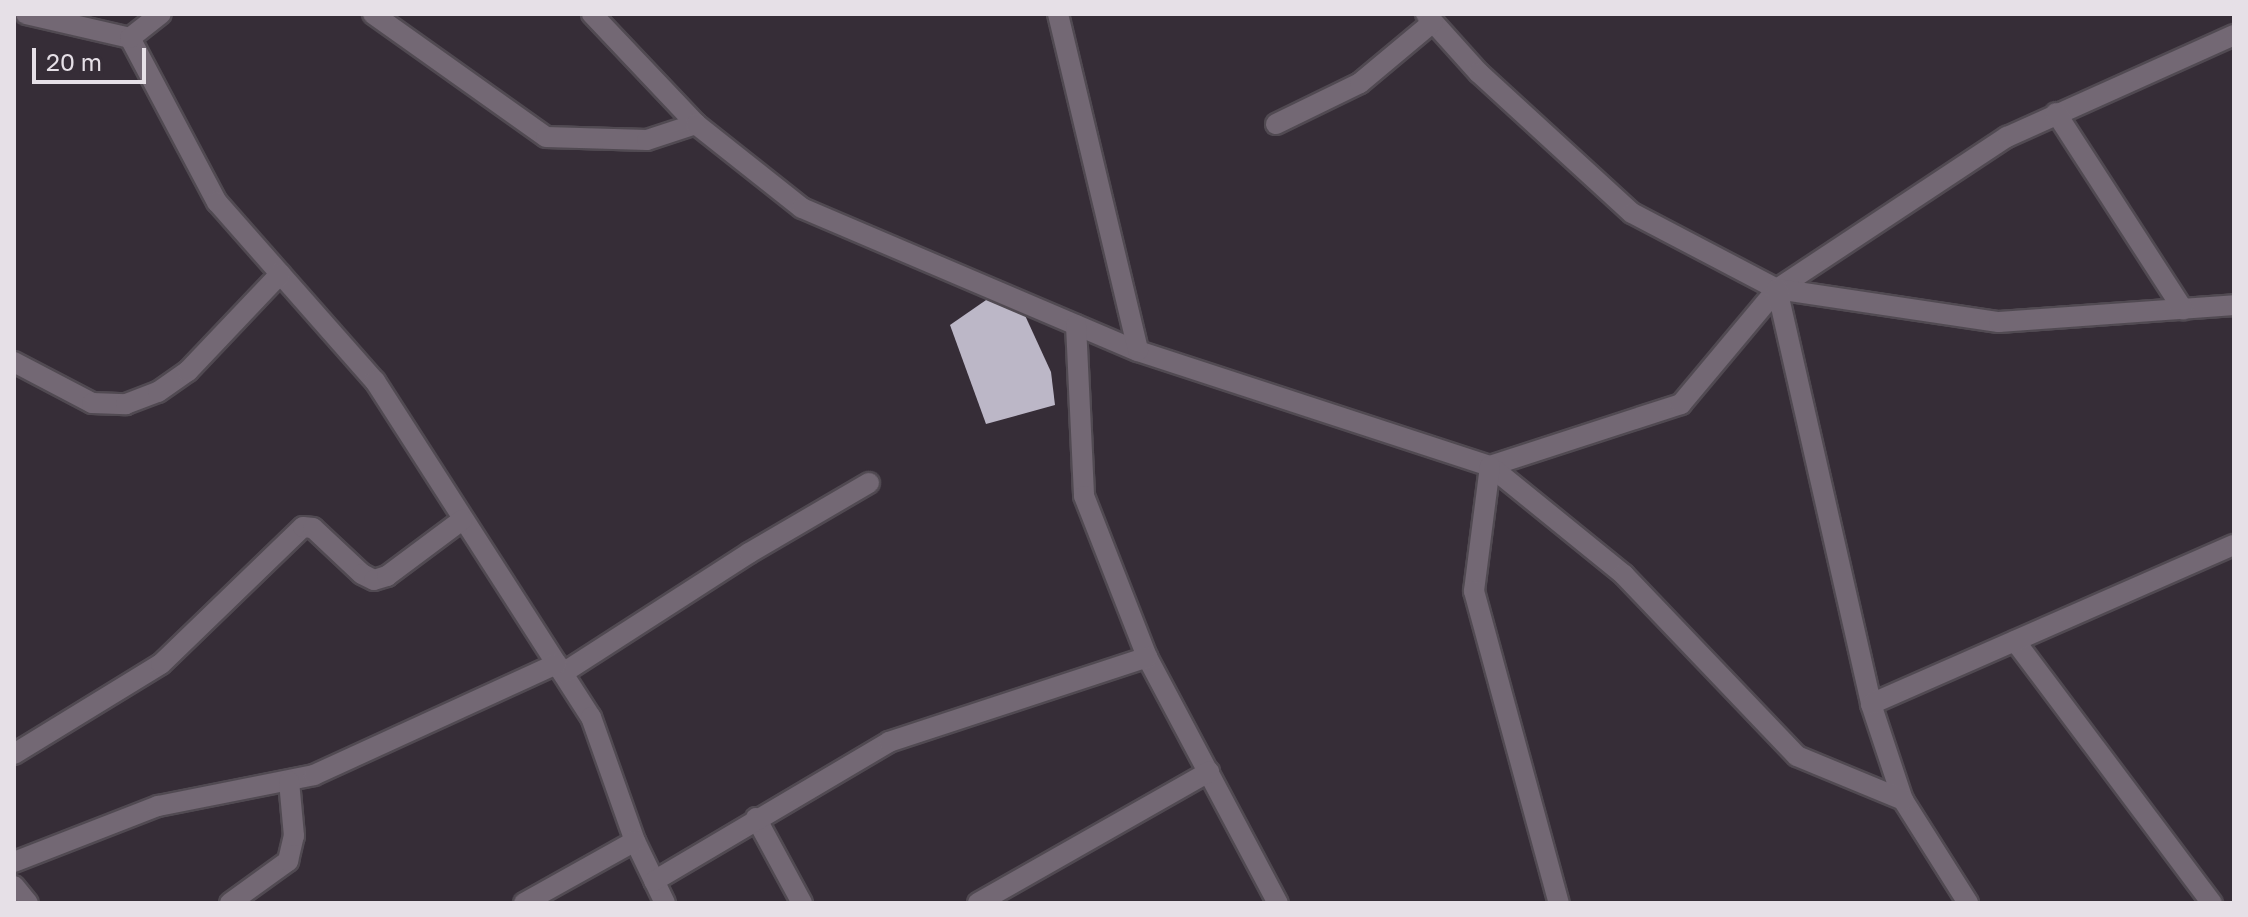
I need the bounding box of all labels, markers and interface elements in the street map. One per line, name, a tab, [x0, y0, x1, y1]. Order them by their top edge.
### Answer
scale bar	[36, 32, 150, 82]
text: 20 m	[46, 47, 102, 76]

